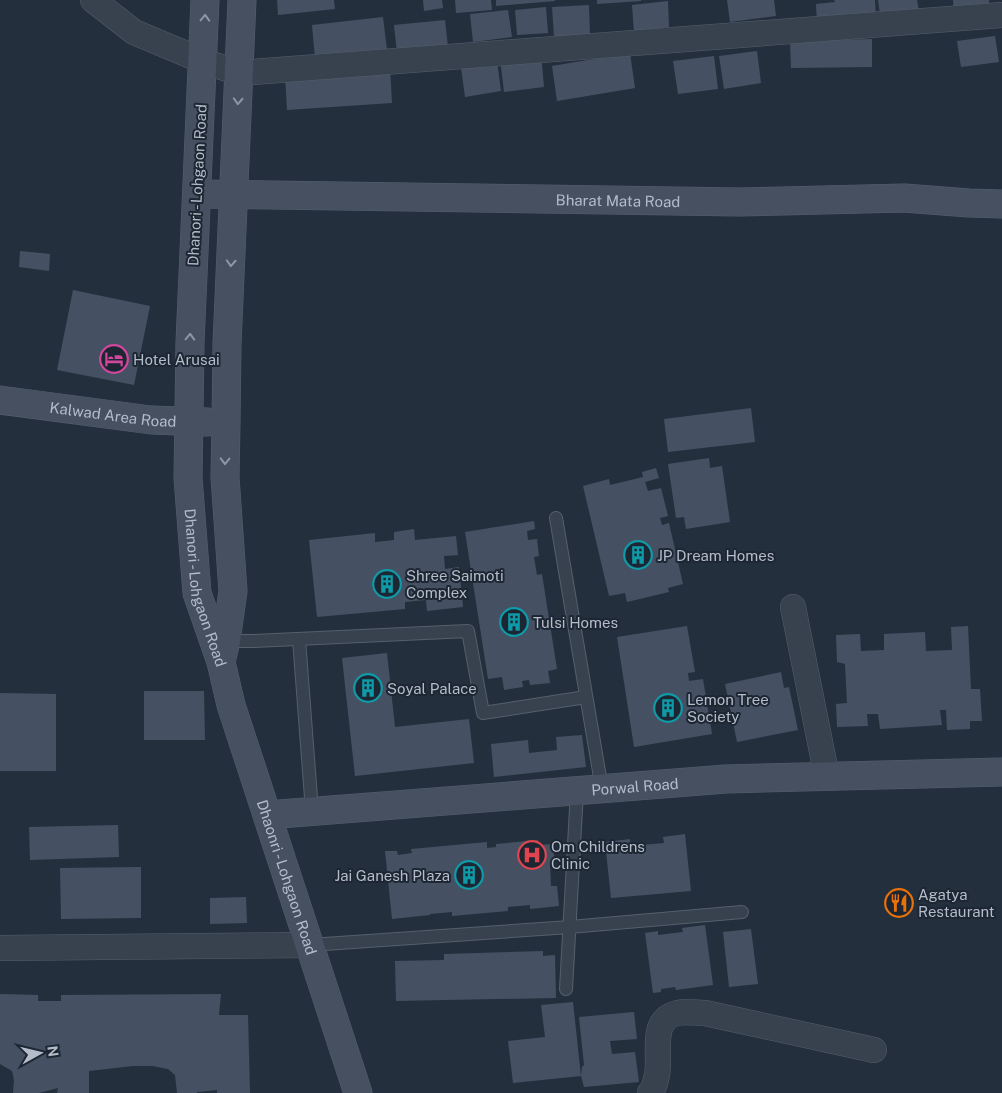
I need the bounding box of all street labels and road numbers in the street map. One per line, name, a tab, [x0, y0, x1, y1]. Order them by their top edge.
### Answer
street label: Dhanori - Lohgaon Road	[184, 104, 210, 266]
street label: Bharat Mata Road	[556, 191, 680, 210]
street label: Kalwad Area Road	[49, 398, 177, 429]
street label: Dhanori - Lohgaon Road	[182, 508, 230, 669]
street label: Porwal Road	[591, 774, 679, 798]
street label: Dhaonri - Lohgaon Road	[254, 797, 321, 957]

